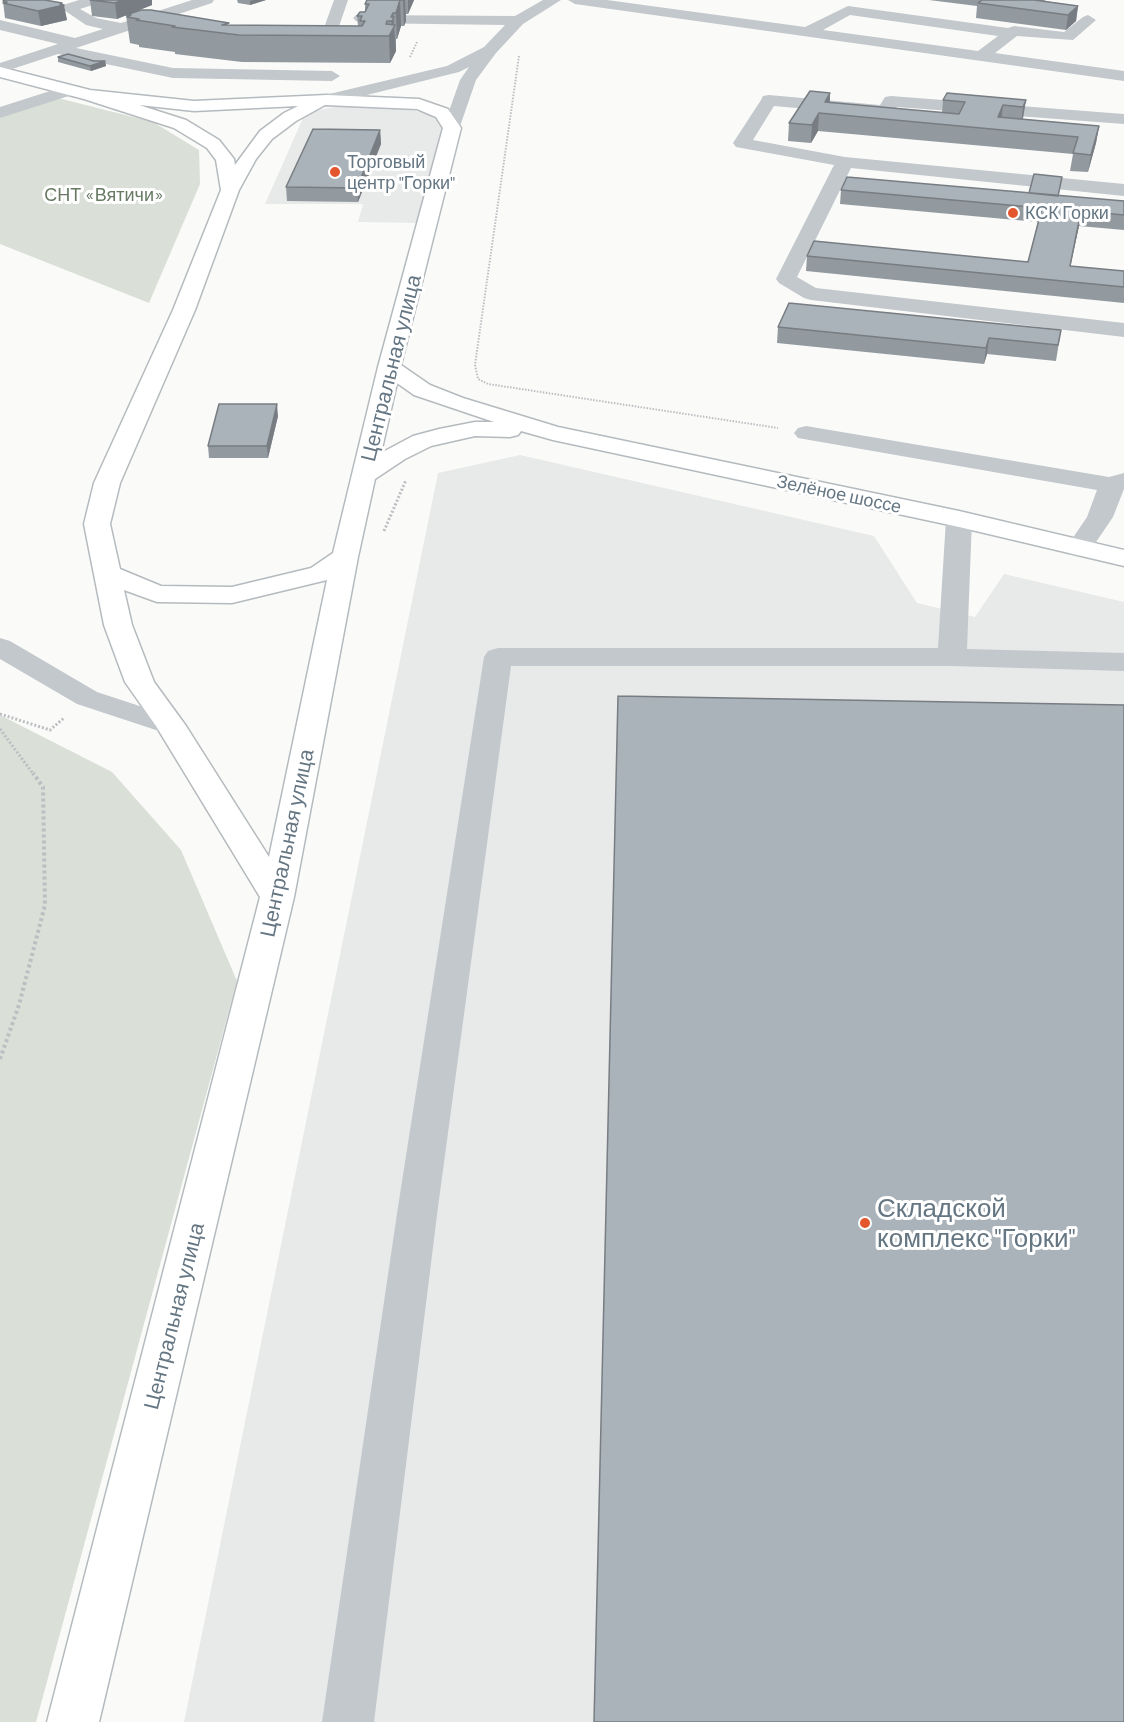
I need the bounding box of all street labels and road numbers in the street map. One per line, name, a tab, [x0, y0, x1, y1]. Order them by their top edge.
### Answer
street label: Центральная улица	[356, 272, 426, 464]
street label: Зелёное шоссе	[775, 470, 903, 518]
street label: Центральная улица	[255, 747, 319, 939]
street label: Центральная улица	[139, 1220, 209, 1412]

